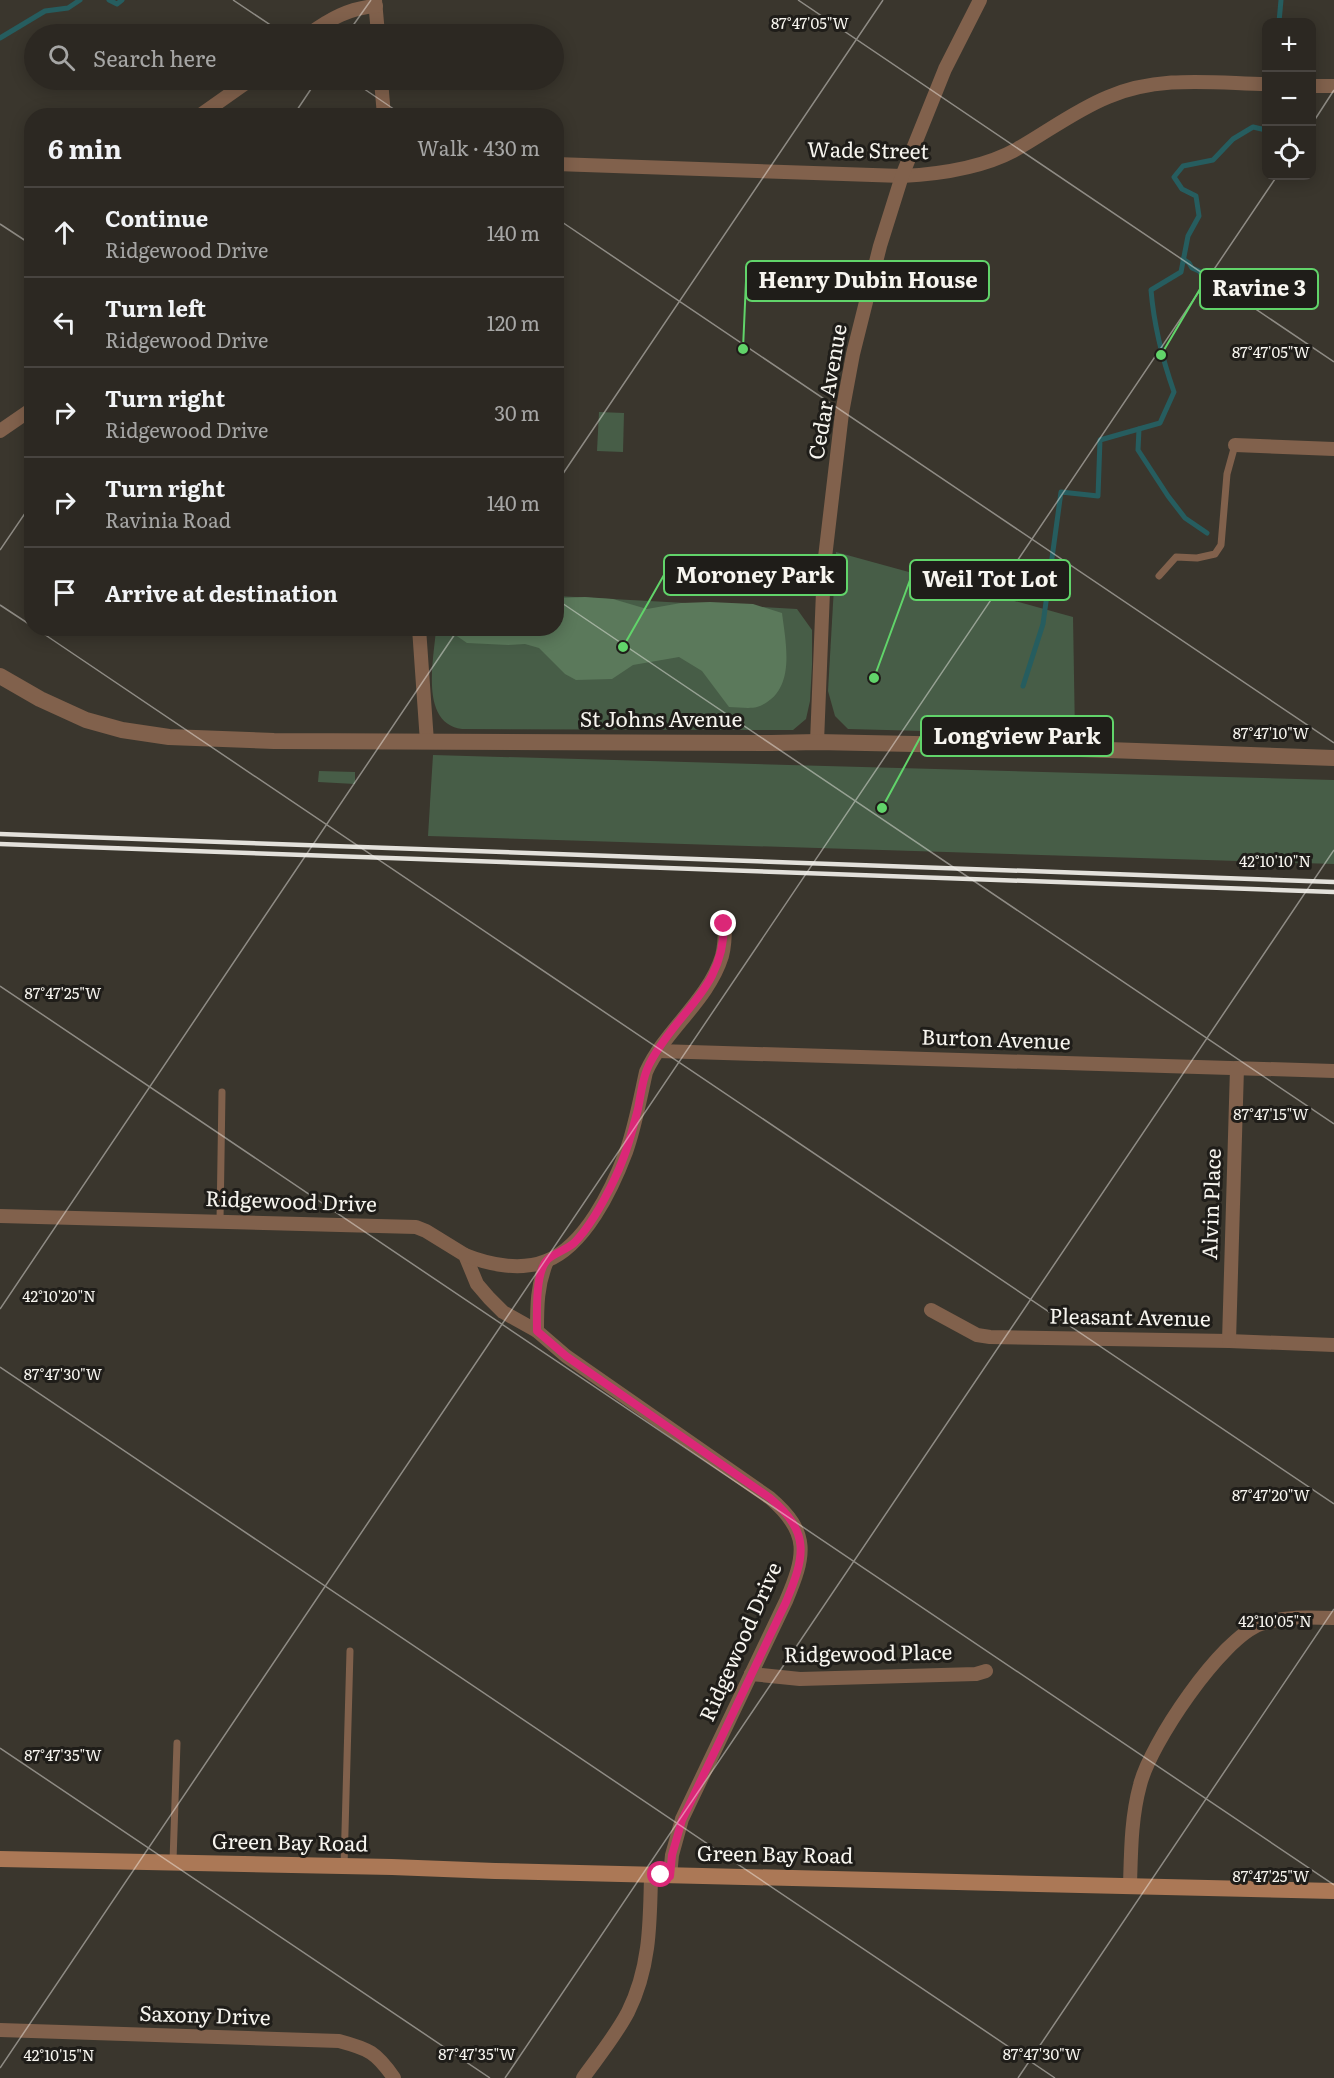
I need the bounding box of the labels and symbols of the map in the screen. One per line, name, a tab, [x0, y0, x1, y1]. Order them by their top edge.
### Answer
text: 87°47'05"W	[771, 11, 850, 34]
street label: Wade Street	[807, 132, 930, 165]
callout: Henry Dubin House	[746, 261, 989, 301]
text: Henry Dubin House	[758, 262, 978, 295]
callout: Ravine 3	[1200, 269, 1318, 309]
text: Ravine 3	[1212, 270, 1306, 303]
street label: Cedar Avenue	[798, 321, 853, 462]
text: 87°47'05"W	[1232, 340, 1311, 363]
callout: Moroney Park	[664, 555, 847, 595]
text: Moroney Park	[676, 557, 834, 590]
callout: Weil Tot Lot	[910, 560, 1070, 600]
text: Weil Tot Lot	[922, 561, 1058, 594]
street label: St Johns Avenue	[580, 702, 742, 733]
callout: Longview Park	[921, 716, 1113, 756]
text: Longview Park	[933, 718, 1101, 751]
text: 87°47'10"W	[1233, 721, 1310, 744]
text: 42°10'10"N	[1239, 849, 1311, 872]
route end	[710, 910, 736, 936]
text: 87°47'25"W	[25, 981, 102, 1004]
street label: Burton Avenue	[921, 1019, 1071, 1056]
text: 87°47'15"W	[1233, 1102, 1309, 1125]
street label: Alvin Place	[1192, 1148, 1227, 1260]
street label: Ridgewood Drive	[205, 1181, 377, 1218]
text: 42°10'20"N	[22, 1284, 96, 1307]
street label: Pleasant Avenue	[1049, 1299, 1211, 1332]
text: 87°47'30"W	[24, 1362, 103, 1385]
text: 87°47'20"W	[1232, 1483, 1311, 1506]
street label: Ridgewood Drive	[690, 1556, 788, 1726]
text: 42°10'05"N	[1238, 1609, 1312, 1632]
street label: Ridgewood Place	[783, 1635, 953, 1668]
text: 87°47'35"W	[24, 1743, 102, 1766]
street label: Green Bay Road	[212, 1824, 369, 1857]
street label: Green Bay Road	[697, 1836, 854, 1869]
route start	[647, 1861, 673, 1887]
text: 87°47'25"W	[1233, 1864, 1310, 1887]
street label: Saxony Drive	[139, 1996, 271, 2031]
text: 87°47'35"W	[438, 2042, 516, 2065]
text: 87°47'30"W	[1003, 2042, 1082, 2065]
text: 42°10'15"N	[23, 2043, 95, 2066]

